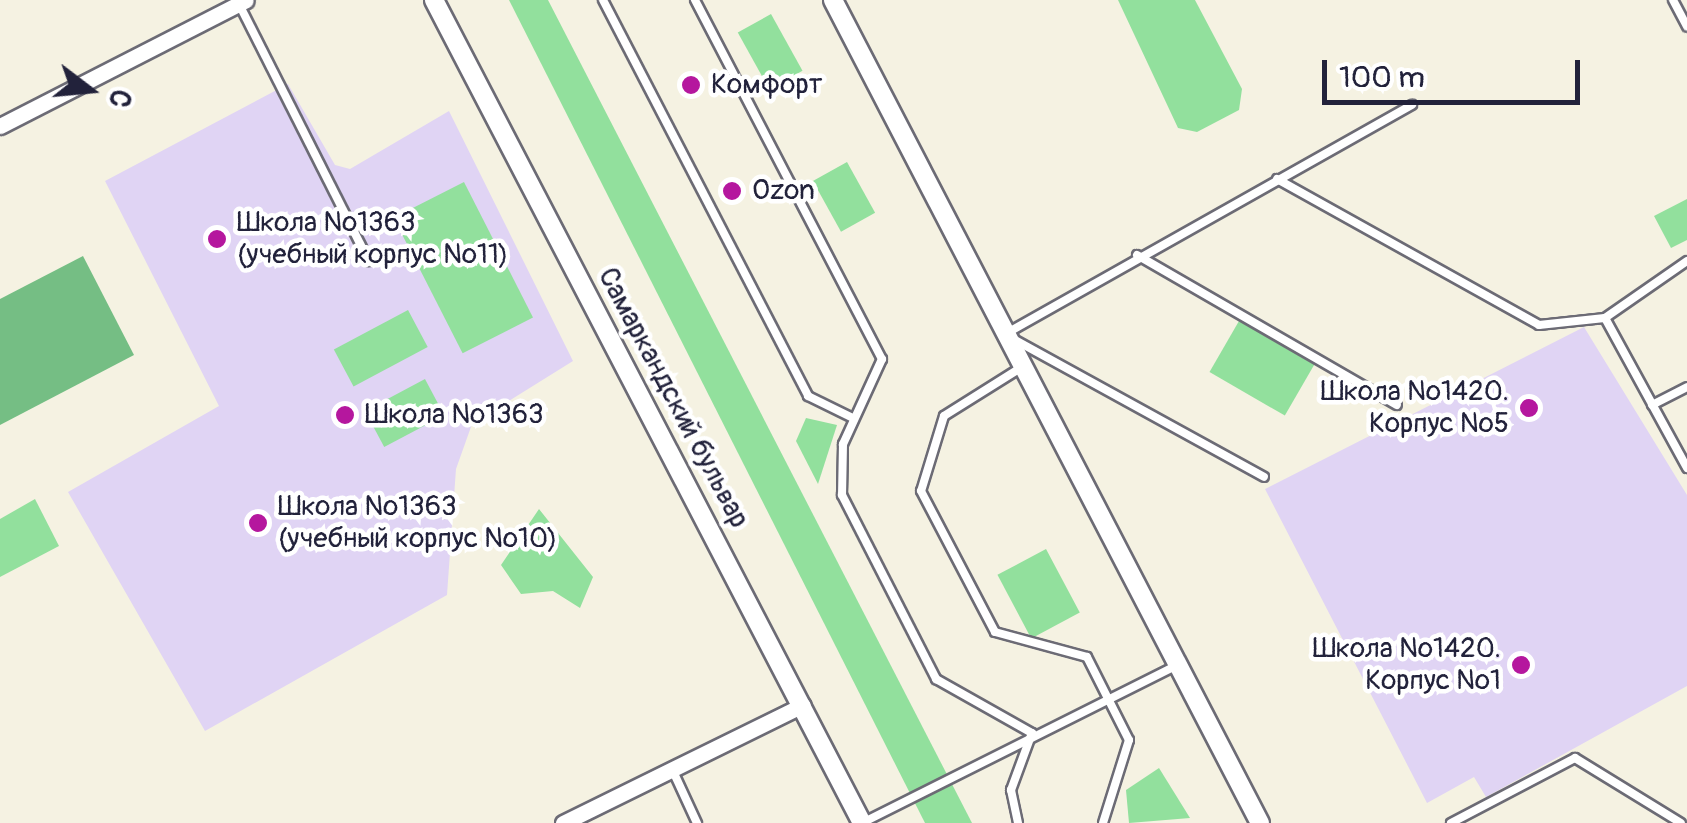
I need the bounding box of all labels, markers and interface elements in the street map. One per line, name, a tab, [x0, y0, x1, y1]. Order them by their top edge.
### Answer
north arrow	[40, 40, 140, 140]
scale bar	[1327, 40, 1584, 102]
text: 100 m	[1339, 59, 1425, 96]
place label: Комфорт	[711, 68, 823, 102]
marker: Комфорт	[680, 74, 702, 96]
text: С	[100, 85, 139, 112]
place label: Ozon	[752, 174, 815, 208]
marker: Ozon	[721, 180, 743, 202]
place label: Школа №1363 (учебный корпус №11)	[237, 206, 508, 272]
marker: Школа №1363 (учебный корпус №11)	[206, 228, 228, 250]
street label: Самаркандский бульвар	[590, 262, 756, 534]
place label: Школа №1420. Корпус №5	[1321, 375, 1509, 441]
marker: Школа №1420. Корпус №5	[1518, 397, 1540, 419]
place label: Школа №1363	[365, 398, 544, 432]
marker: Школа №1363	[334, 404, 356, 426]
place label: Школа №1363 (учебный корпус №10)	[278, 490, 557, 556]
marker: Школа №1363 (учебный корпус №10)	[247, 512, 269, 534]
place label: Школа №1420. Корпус №1	[1313, 632, 1501, 698]
marker: Школа №1420. Корпус №1	[1510, 654, 1532, 676]

